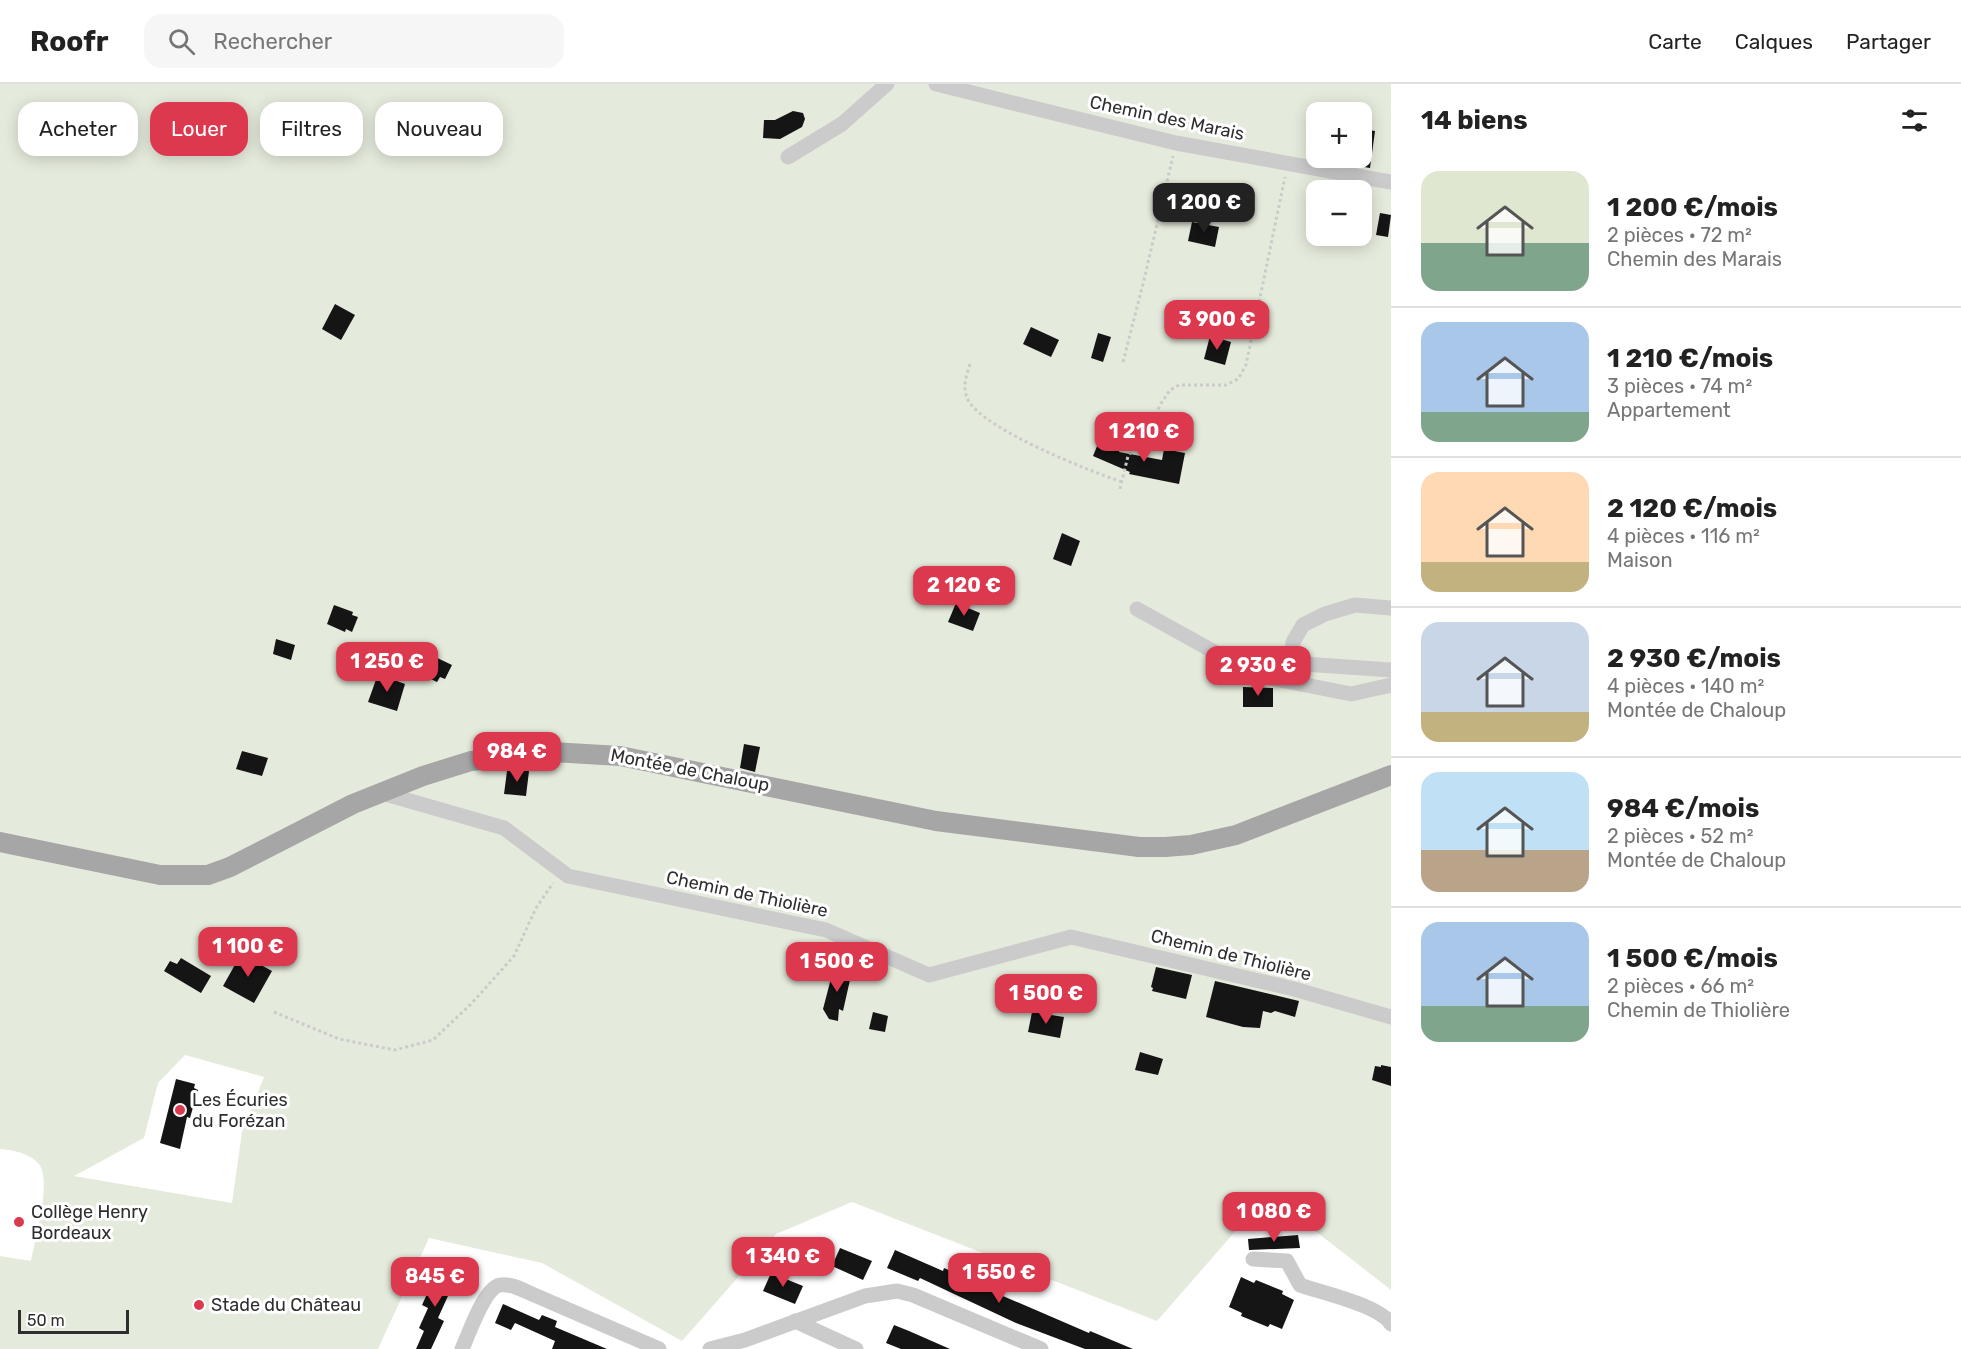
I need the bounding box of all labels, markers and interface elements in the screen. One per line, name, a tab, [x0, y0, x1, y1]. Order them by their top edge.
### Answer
search box	[144, 14, 564, 68]
text: Roofr	[30, 25, 108, 58]
icon: search	[165, 25, 198, 58]
text: Rechercher	[213, 28, 332, 55]
text: Carte	[1648, 29, 1702, 54]
text: Calques	[1735, 29, 1813, 54]
text: Partager	[1846, 29, 1931, 54]
street label: Chemin des Marais	[1088, 91, 1246, 145]
chip: Acheter	[18, 102, 138, 156]
chip: Louer	[150, 102, 248, 156]
chip: Filtres	[260, 102, 363, 156]
chip: Nouveau	[375, 102, 503, 156]
map controls	[1306, 102, 1372, 246]
button: +	[1306, 102, 1372, 168]
icon: filters	[1898, 104, 1931, 137]
text: 14 biens	[1421, 105, 1528, 136]
button: −	[1306, 180, 1372, 246]
pin: 1 200 €	[1149, 183, 1259, 234]
text: 1 200 €	[1167, 190, 1241, 214]
text: 1 200 €/mois	[1607, 192, 1778, 223]
icon: home	[1469, 195, 1541, 267]
text: 2 pièces · 72 m²	[1607, 223, 1752, 247]
text: Chemin des Marais	[1607, 247, 1782, 271]
pin: 3 900 €	[1162, 300, 1272, 351]
text: 3 900 €	[1178, 307, 1256, 331]
text: 1 210 €/mois	[1607, 343, 1773, 374]
icon: home	[1469, 346, 1541, 418]
text: 3 pièces · 74 m²	[1607, 374, 1752, 398]
text: Appartement	[1607, 398, 1731, 422]
pin: 1 210 €	[1089, 412, 1199, 463]
text: 1 210 €	[1109, 419, 1179, 443]
text: 2 120 €/mois	[1607, 493, 1777, 524]
icon: home	[1469, 496, 1541, 568]
text: 4 pièces · 116 m²	[1607, 524, 1760, 548]
text: Maison	[1607, 548, 1673, 572]
pin: 2 120 €	[909, 566, 1019, 617]
text: 2 120 €	[927, 573, 1001, 597]
pin: 1 250 €	[332, 642, 442, 693]
text: 2 930 €/mois	[1607, 643, 1781, 674]
pin: 2 930 €	[1203, 646, 1313, 697]
icon: home	[1469, 646, 1541, 718]
text: 1 250 €	[350, 649, 424, 673]
text: 2 930 €	[1220, 653, 1296, 677]
text: 4 pièces · 140 m²	[1607, 674, 1764, 698]
text: Montée de Chaloup	[1607, 698, 1786, 722]
pin: 984 €	[475, 732, 559, 783]
text: 984 €	[487, 739, 547, 763]
street label: Montée de Chaloup	[609, 744, 771, 796]
text: 984 €/mois	[1607, 793, 1759, 824]
icon: home	[1469, 796, 1541, 868]
text: 2 pièces · 52 m²	[1607, 824, 1754, 848]
text: Montée de Chaloup	[1607, 848, 1786, 872]
street label: Chemin de Thiolière	[664, 866, 830, 922]
street label: Chemin de Thiolière	[1148, 924, 1314, 986]
pin: 1 100 €	[193, 927, 303, 978]
text: 1 100 €	[212, 934, 284, 958]
pin: 1 500 €	[782, 942, 892, 993]
text: 1 500 €/mois	[1607, 943, 1778, 974]
icon: home	[1469, 946, 1541, 1018]
text: 1 500 €	[800, 949, 874, 973]
pin: 1 500 €	[991, 974, 1101, 1025]
text: 2 pièces · 66 m²	[1607, 974, 1754, 998]
text: 1 500 €	[1009, 981, 1083, 1005]
text: Chemin de Thiolière	[1607, 998, 1790, 1022]
place label: Les Écuries du Forézan	[192, 1089, 288, 1132]
marker: Les Écuries du Forézan	[173, 1103, 187, 1117]
pin: 1 080 €	[1219, 1192, 1329, 1243]
text: 1 080 €	[1237, 1199, 1311, 1223]
place label: Collège Henry Bordeaux	[31, 1201, 148, 1244]
marker: Collège Henry Bordeaux	[12, 1215, 26, 1229]
pin: 1 340 €	[728, 1237, 838, 1288]
text: 1 340 €	[746, 1244, 820, 1268]
pin: 1 550 €	[944, 1253, 1054, 1304]
pin: 845 €	[393, 1257, 477, 1308]
text: 1 550 €	[962, 1260, 1036, 1284]
text: 845 €	[405, 1264, 465, 1288]
place label: Stade du Château	[211, 1294, 361, 1316]
marker: Stade du Château	[192, 1298, 206, 1312]
scale bar	[18, 1307, 129, 1334]
text: 50 m	[27, 1311, 65, 1330]

